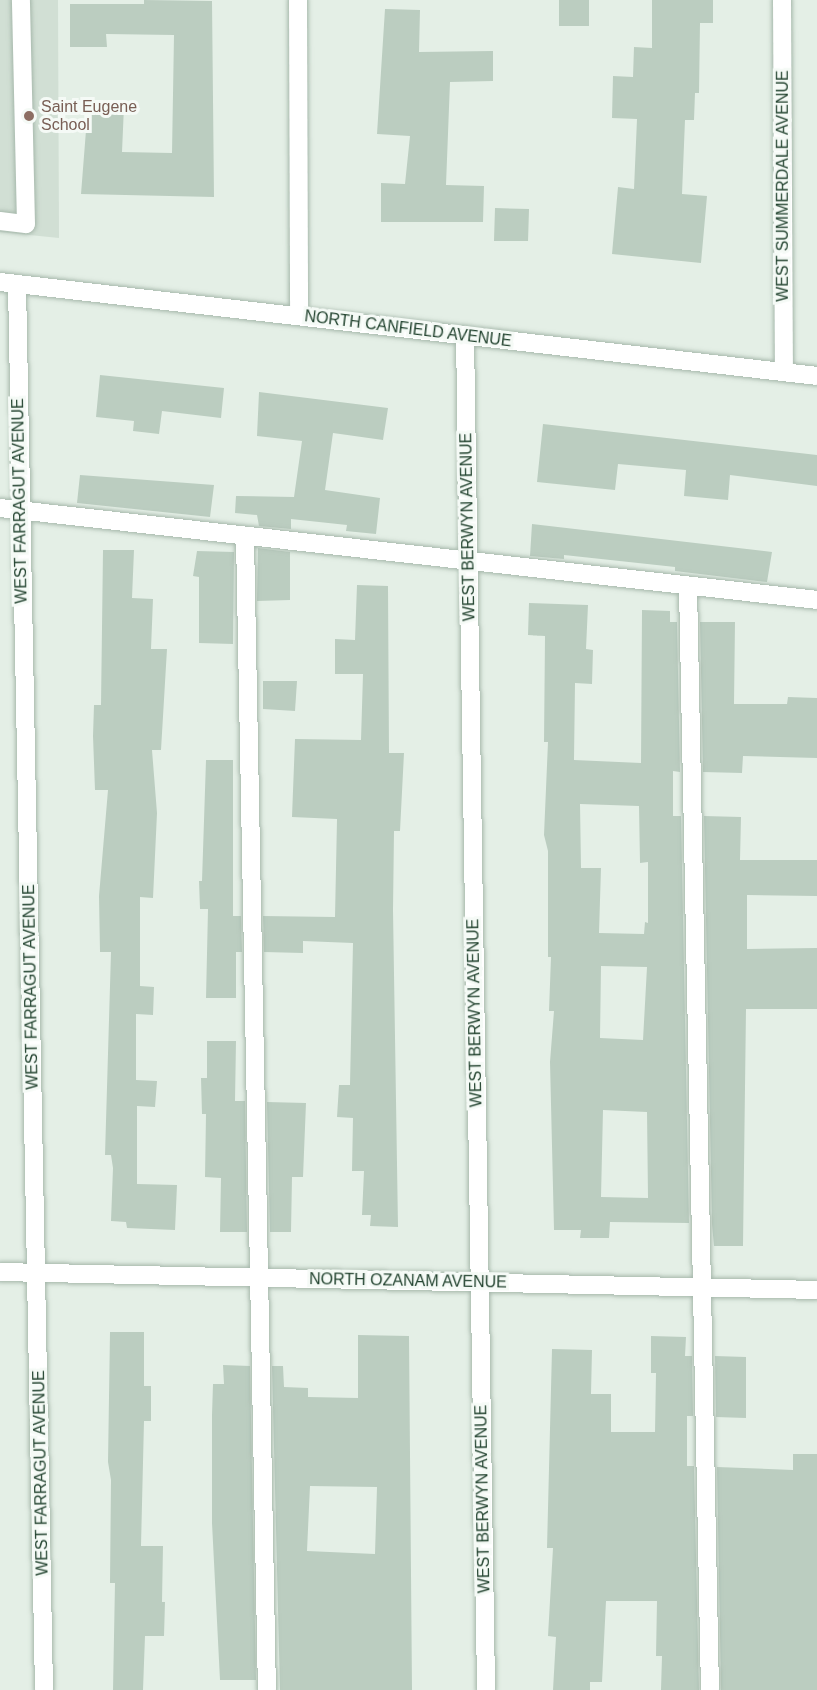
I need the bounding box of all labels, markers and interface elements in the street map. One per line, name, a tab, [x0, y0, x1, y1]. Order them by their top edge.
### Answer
street label: WEST SUMMERDALE AVENUE	[773, 70, 793, 302]
place label: Saint Eugene School	[41, 97, 137, 135]
marker: Saint Eugene School	[22, 109, 36, 123]
street label: NORTH CANFIELD AVENUE	[303, 307, 513, 351]
street label: WEST FARRAGUT AVENUE	[9, 397, 31, 605]
street label: WEST BERWYN AVENUE	[457, 432, 479, 622]
street label: WEST FARRAGUT AVENUE	[20, 883, 42, 1091]
street label: WEST BERWYN AVENUE	[464, 918, 486, 1108]
street label: NORTH OZANAM AVENUE	[309, 1270, 507, 1292]
street label: WEST FARRAGUT AVENUE	[30, 1369, 52, 1577]
street label: WEST BERWYN AVENUE	[472, 1404, 494, 1594]

